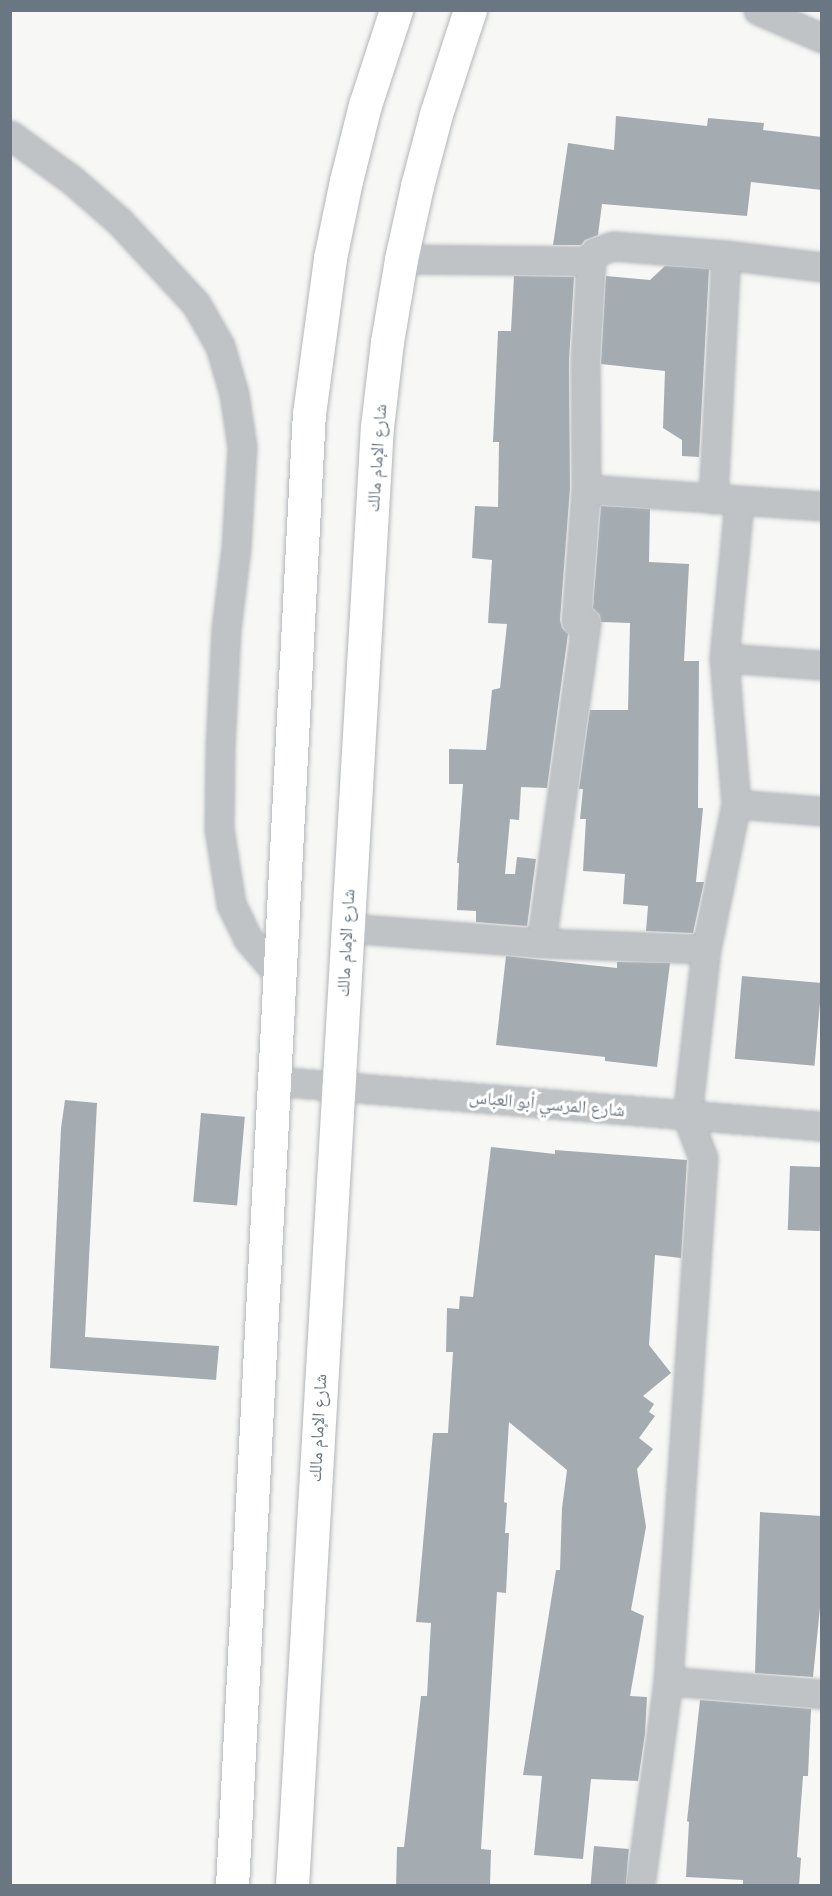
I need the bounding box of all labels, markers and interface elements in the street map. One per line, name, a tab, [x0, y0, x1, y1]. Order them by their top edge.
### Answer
street label: شارع الإمام مالك	[362, 403, 392, 513]
street label: شارع الإمام مالك	[332, 888, 360, 998]
street label: شارع المرسي أبو العباس	[468, 1086, 626, 1122]
street label: شارع الإمام مالك	[304, 1373, 332, 1483]

